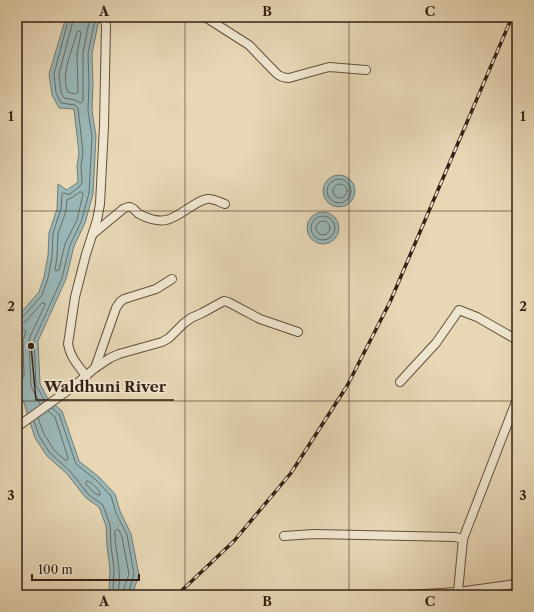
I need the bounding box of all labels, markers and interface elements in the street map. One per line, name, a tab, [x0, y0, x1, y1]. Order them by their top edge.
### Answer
text: A	[98, 3, 110, 19]
text: B	[262, 3, 272, 19]
text: C	[425, 3, 435, 19]
text: 1	[8, 108, 14, 124]
text: 1	[520, 108, 526, 124]
text: 2	[7, 298, 15, 314]
text: 2	[519, 298, 527, 314]
callout: Waldhuni River	[36, 373, 174, 400]
text: Waldhuni River	[43, 377, 167, 396]
text: 3	[7, 487, 15, 503]
text: 3	[519, 487, 527, 503]
scale bar	[32, 556, 139, 582]
text: 100 m	[38, 562, 73, 577]
text: A	[98, 593, 110, 609]
text: B	[262, 593, 272, 609]
text: C	[425, 593, 435, 609]

